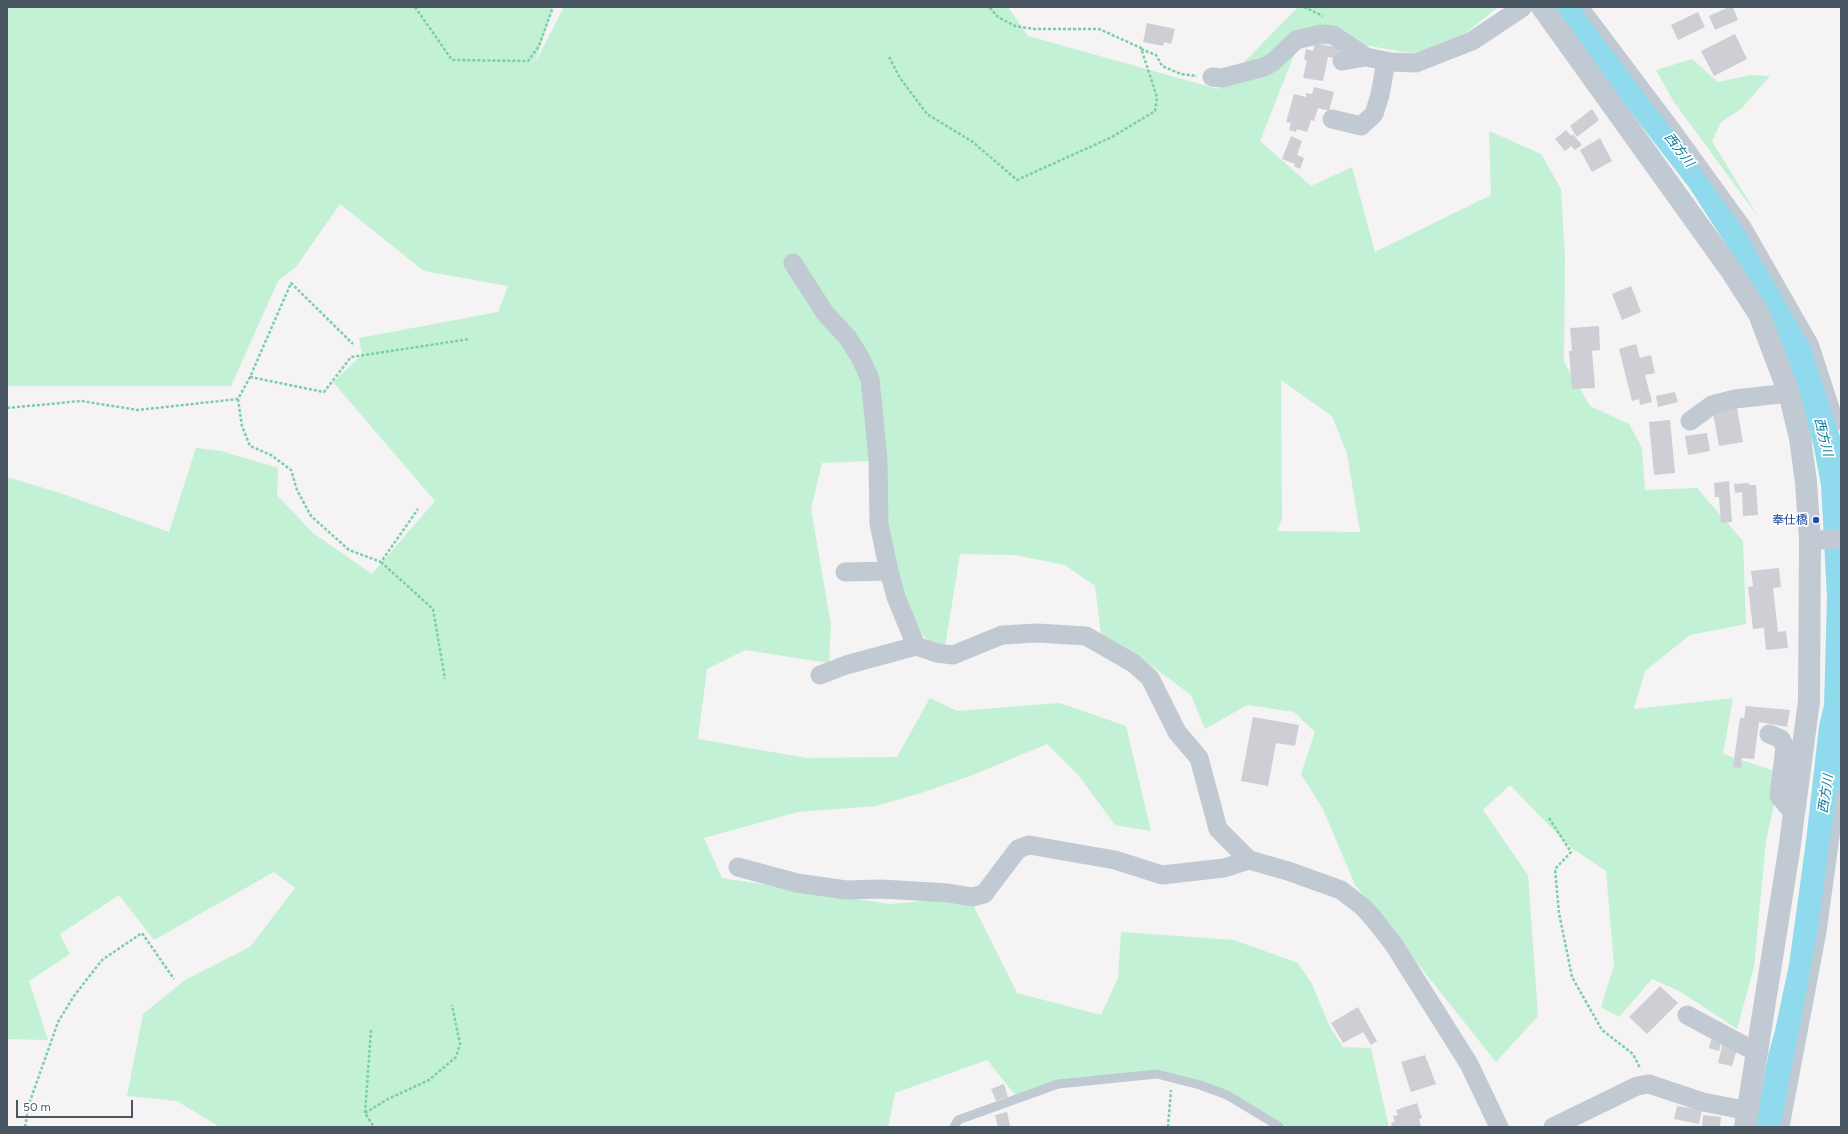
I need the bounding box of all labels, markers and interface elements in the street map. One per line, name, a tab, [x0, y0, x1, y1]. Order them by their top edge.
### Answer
water label: 西方川	[1661, 130, 1697, 170]
water label: 西方川	[1811, 416, 1835, 458]
place label: 奉仕橋	[1772, 513, 1808, 527]
marker: 奉仕橋	[1811, 515, 1821, 525]
water label: 西方川	[1816, 774, 1836, 814]
scale bar	[18, 1092, 135, 1118]
text: 50 m	[23, 1100, 51, 1114]

